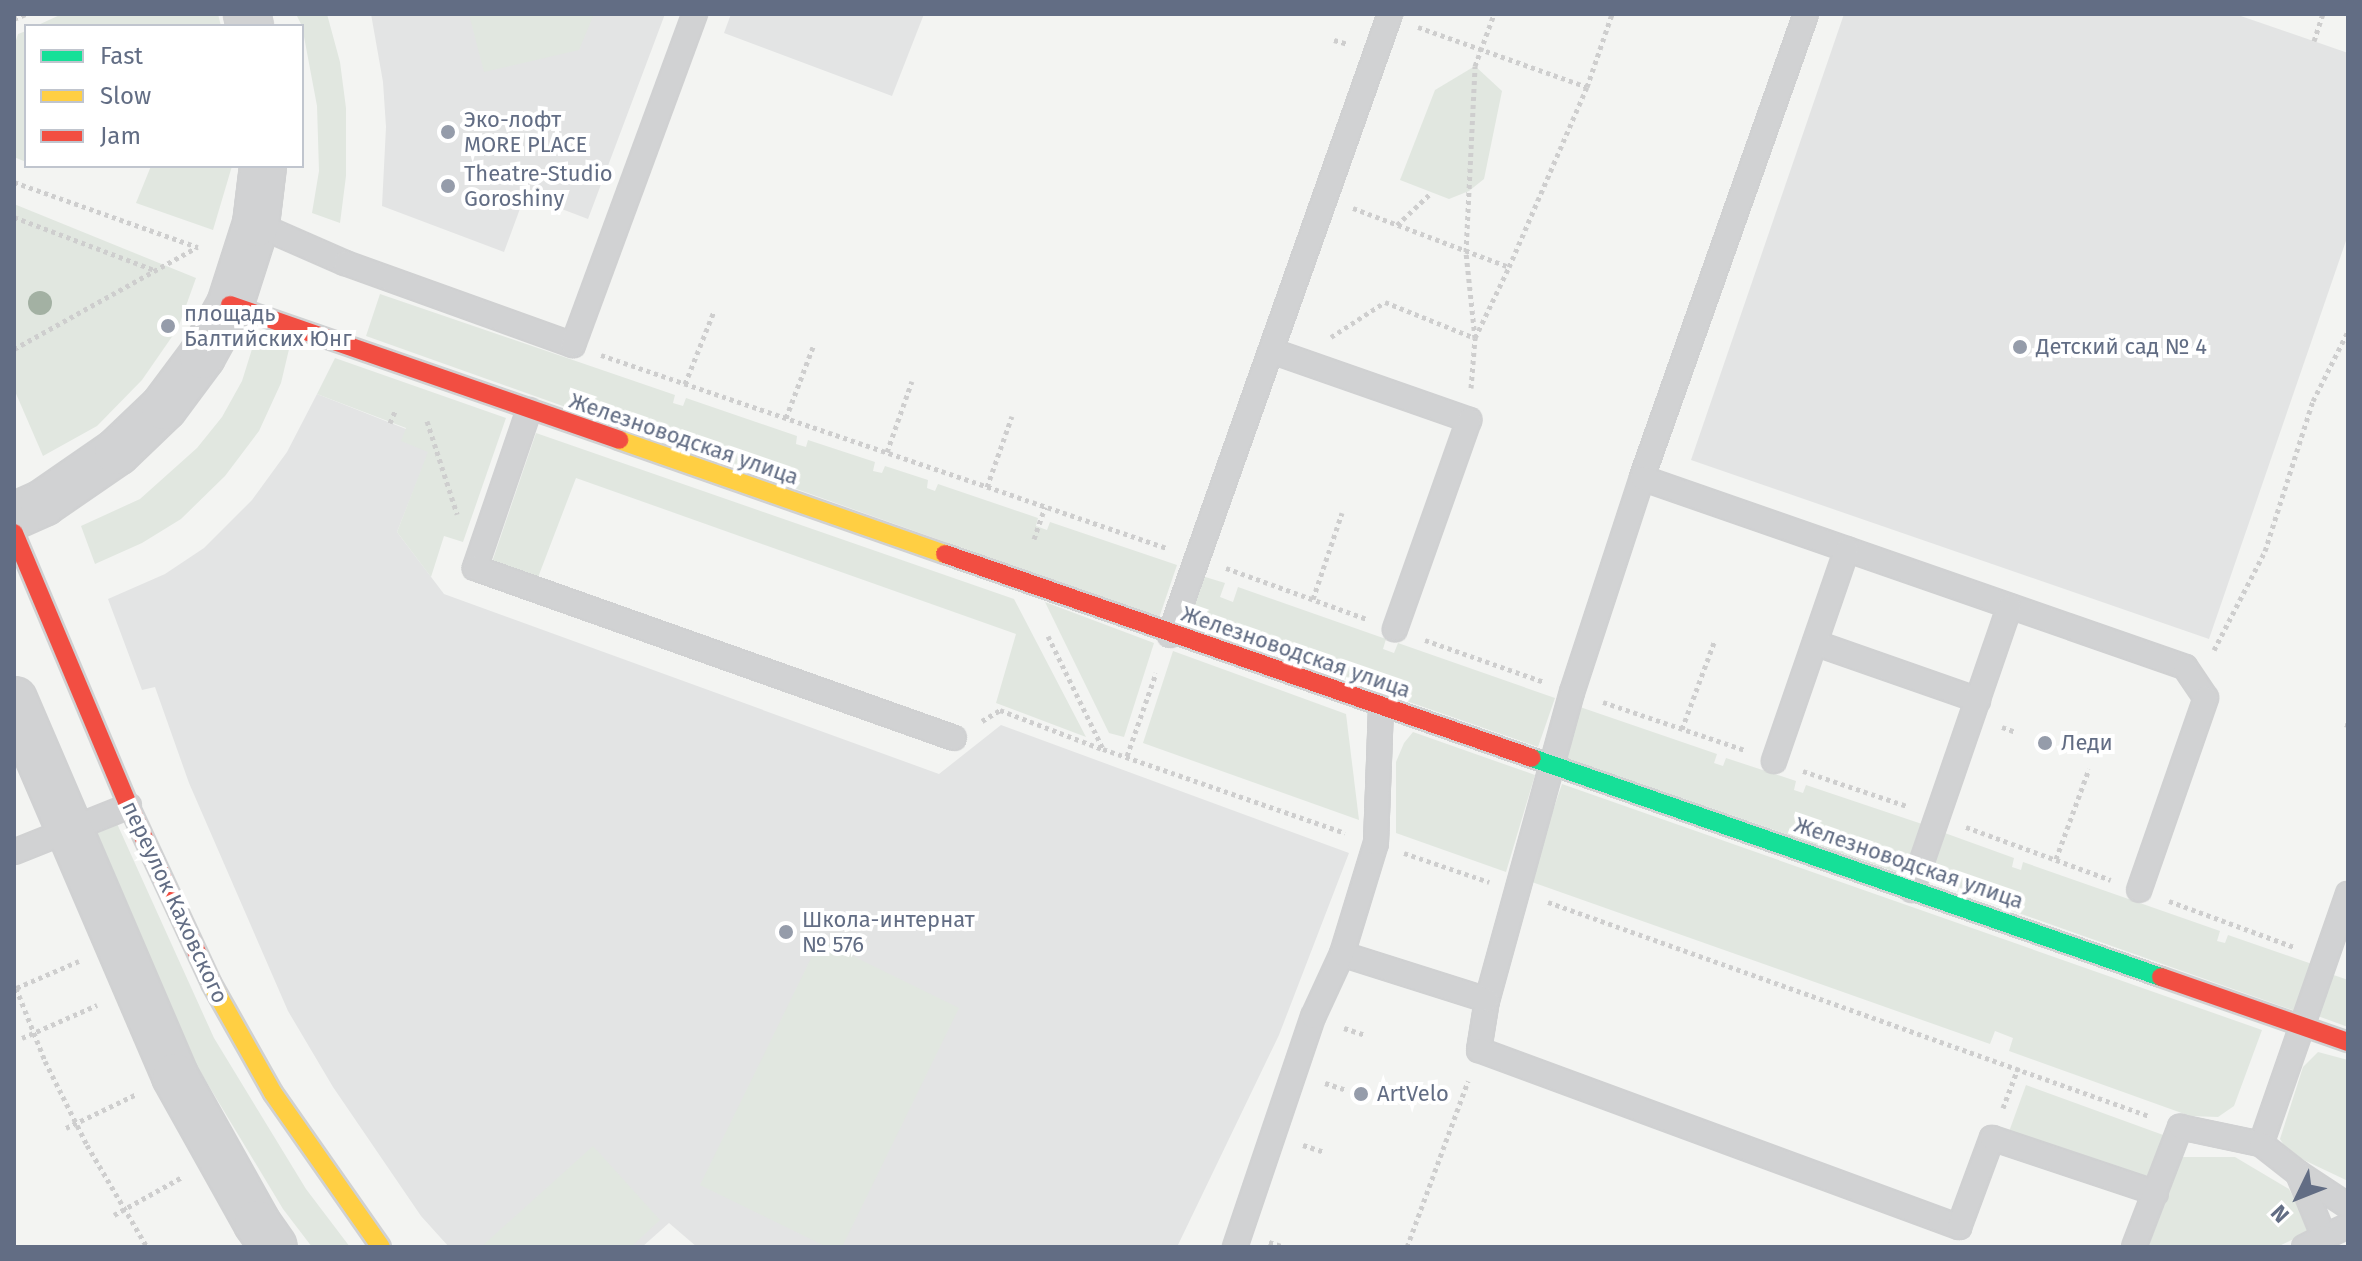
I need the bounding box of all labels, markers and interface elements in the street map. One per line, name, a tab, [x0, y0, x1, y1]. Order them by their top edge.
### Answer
legend	[24, 24, 304, 168]
text: Fast	[100, 42, 143, 70]
text: Slow	[100, 82, 151, 110]
place label: Эко-лофт MORE PLACE	[464, 106, 587, 158]
text: Jam	[100, 122, 141, 150]
marker: Эко-лофт MORE PLACE	[439, 123, 457, 141]
place label: Theatre-Studio Goroshiny	[464, 160, 613, 212]
marker: Theatre-Studio Goroshiny	[439, 177, 457, 195]
place label: площадь Балтийских Юнг	[184, 300, 352, 352]
marker: площадь Балтийских Юнг	[159, 317, 177, 335]
place label: Детский сад № 4	[2036, 334, 2207, 360]
marker: Детский сад № 4	[2011, 338, 2029, 356]
street label: Железноводская улица	[566, 387, 802, 491]
street label: Железноводская улица	[1178, 600, 1414, 704]
place label: Леди	[2061, 730, 2113, 756]
marker: Леди	[2036, 734, 2054, 752]
street label: переулок Каховского	[117, 797, 233, 1007]
street label: Железноводская улица	[1791, 811, 2027, 915]
place label: Школа-интернат № 576	[802, 906, 975, 958]
marker: Школа-интернат № 576	[777, 923, 795, 941]
place label: ArtVelo	[1377, 1081, 1449, 1107]
marker: ArtVelo	[1352, 1085, 1370, 1103]
north arrow	[2258, 1157, 2338, 1237]
text: N	[2265, 1199, 2295, 1228]

